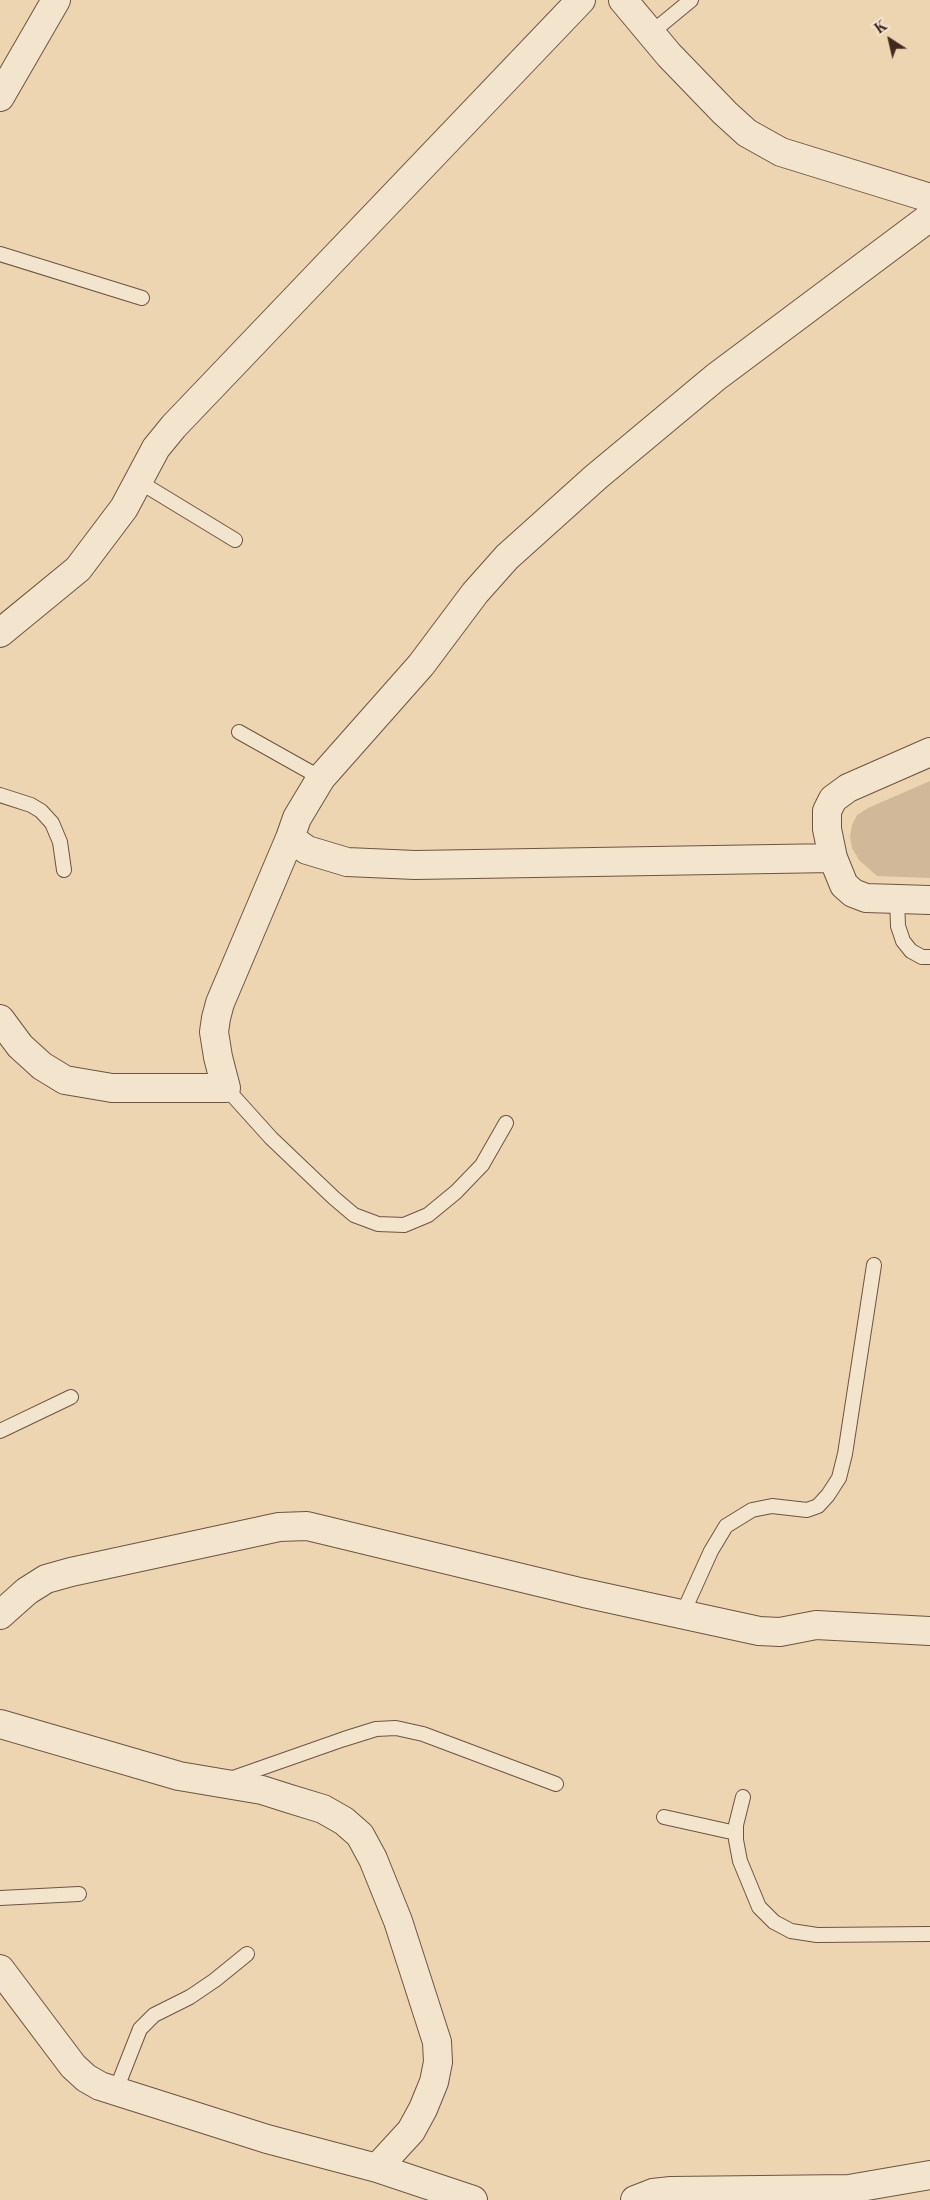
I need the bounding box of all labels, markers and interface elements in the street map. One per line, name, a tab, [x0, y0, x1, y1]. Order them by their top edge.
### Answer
north arrow	[865, 15, 915, 65]
text: K	[872, 17, 891, 38]

